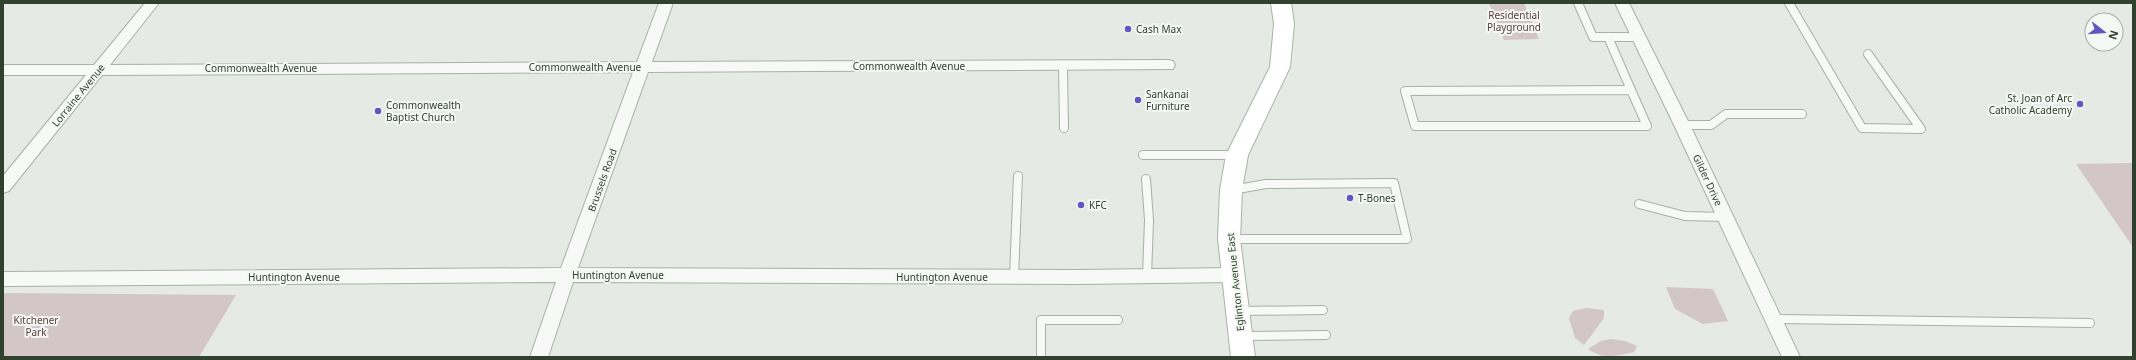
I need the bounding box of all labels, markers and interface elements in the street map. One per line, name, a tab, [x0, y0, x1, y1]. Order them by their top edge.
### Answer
park label: Residential Playground	[1487, 8, 1541, 34]
north arrow	[2084, 12, 2124, 52]
place label: Cash Max	[1136, 22, 1182, 36]
marker: Cash Max	[1123, 24, 1133, 34]
text: N	[2106, 29, 2123, 42]
street label: Commonwealth Avenue	[853, 59, 966, 73]
street label: Lorraine Avenue	[48, 60, 108, 129]
street label: Commonwealth Avenue	[529, 60, 642, 74]
street label: Commonwealth Avenue	[205, 61, 318, 75]
place label: Sankanai Furniture	[1146, 87, 1190, 113]
place label: St. Joan of Arc Catholic Academy	[1989, 91, 2073, 117]
marker: Sankanai Furniture	[1133, 95, 1143, 105]
place label: Commonwealth Baptist Church	[386, 98, 461, 124]
marker: St. Joan of Arc Catholic Academy	[2075, 99, 2085, 109]
marker: Commonwealth Baptist Church	[373, 106, 383, 116]
street label: Brussels Road	[584, 147, 620, 213]
street label: Gilder Drive	[1690, 152, 1726, 209]
place label: T-Bones	[1358, 191, 1396, 205]
marker: T-Bones	[1345, 193, 1355, 203]
place label: KFC	[1089, 198, 1107, 212]
marker: KFC	[1076, 200, 1086, 210]
street label: Eglinton Avenue East	[1223, 232, 1247, 332]
street label: Huntington Avenue	[572, 268, 664, 282]
street label: Huntington Avenue	[248, 270, 340, 284]
street label: Huntington Avenue	[896, 270, 988, 284]
park label: Kitchener Park	[14, 313, 58, 339]

